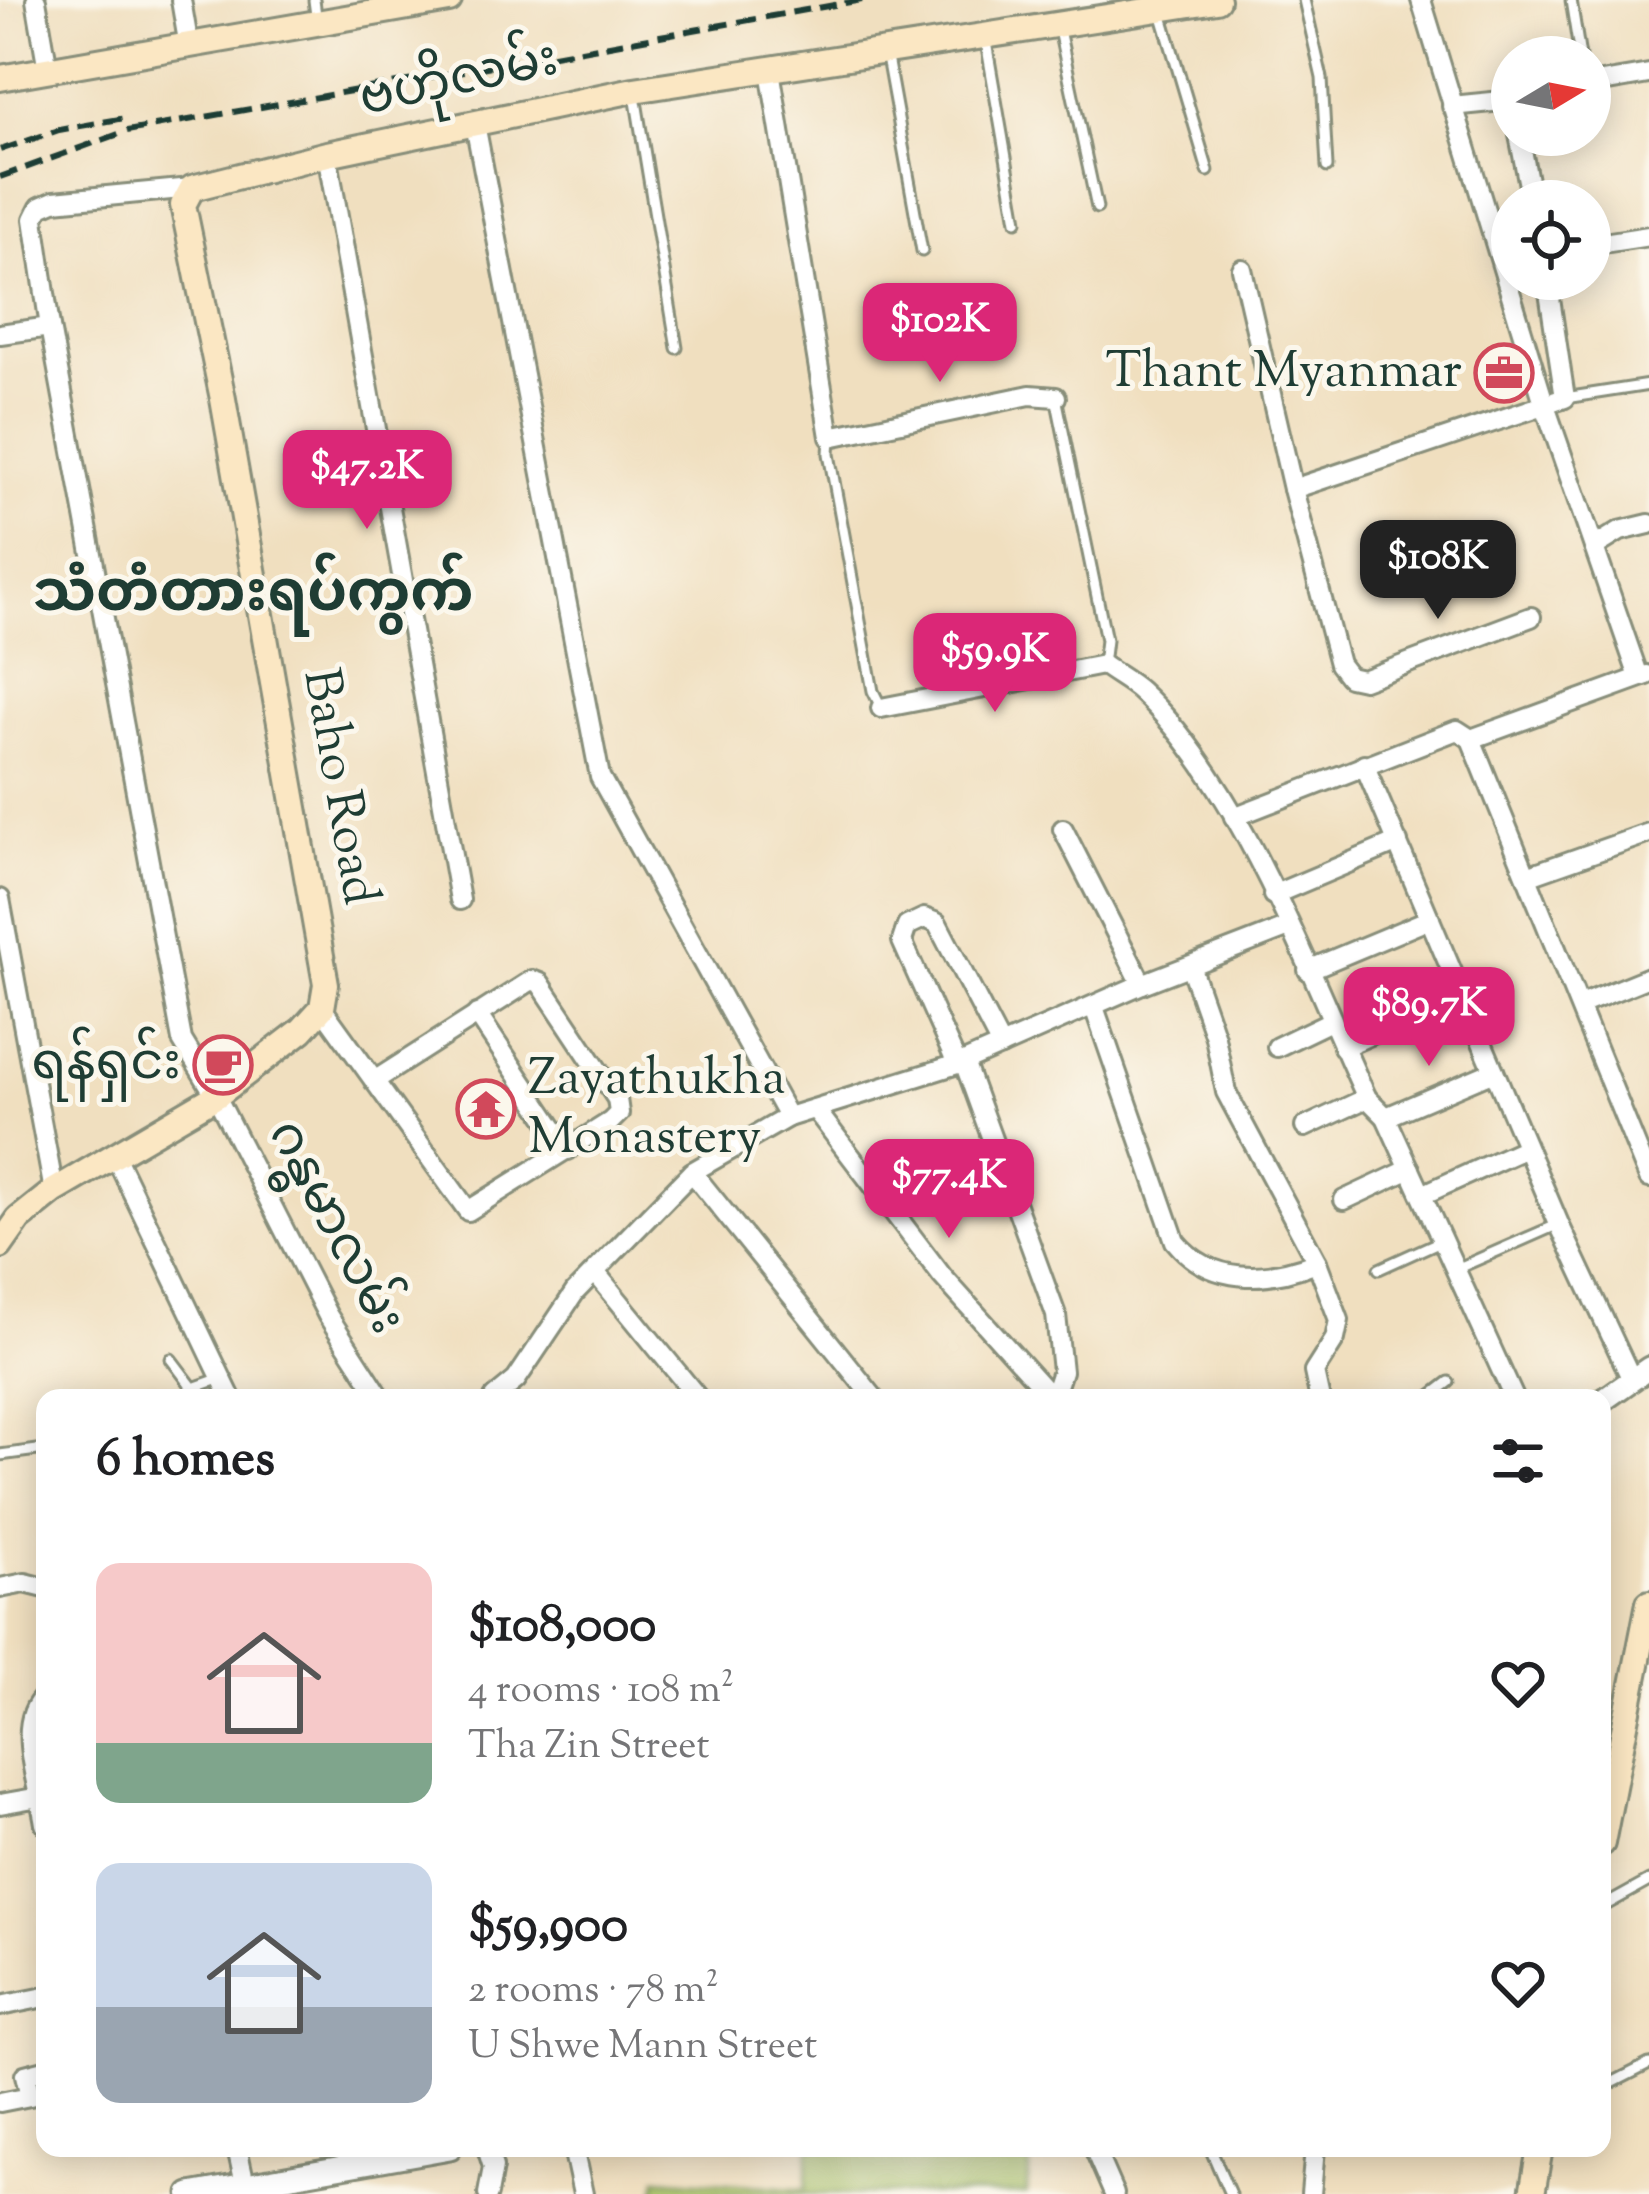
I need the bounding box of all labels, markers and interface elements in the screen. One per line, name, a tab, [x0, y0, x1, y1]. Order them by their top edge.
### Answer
street label: ဗဟိုလမ်း	[352, 21, 565, 138]
north arrow	[1491, 36, 1611, 156]
map controls	[1491, 36, 1611, 300]
button: locate	[1491, 180, 1611, 300]
pin: $102K	[856, 283, 1024, 385]
text: $102K	[890, 294, 990, 350]
place label: Thant Myanmar	[1106, 337, 1462, 410]
office icon: Thant Myanmar	[1473, 342, 1535, 404]
pin: $47.2K	[269, 430, 465, 532]
text: $47.2K	[310, 441, 424, 497]
pin: $108K	[1354, 520, 1522, 622]
text: $108K	[1387, 531, 1489, 587]
district label: သံတံတားရပ်ကွက်	[32, 552, 474, 637]
pin: $59.9K	[897, 613, 1093, 715]
text: $59.9K	[940, 624, 1050, 680]
street label: Baho Road	[281, 663, 395, 911]
pin: $89.7K	[1331, 967, 1527, 1069]
text: $89.7K	[1371, 978, 1487, 1034]
place label: ရန်ရှင်း	[31, 1026, 181, 1102]
cafe icon: ရန်ရှင်း	[192, 1034, 254, 1096]
place label: Zayathukha Monastery	[528, 1044, 785, 1176]
temple icon: Zayathukha Monastery	[455, 1078, 517, 1140]
street label: ဂန္ဓမာလမ်း	[246, 1106, 424, 1349]
pin: $77.4K	[851, 1139, 1047, 1241]
text: $77.4K	[891, 1150, 1007, 1206]
text: 6 homes	[96, 1425, 275, 1498]
icon: filters	[1485, 1428, 1551, 1494]
text: $108,000	[468, 1591, 656, 1664]
icon: home	[192, 1611, 336, 1755]
icon: heart	[1485, 1650, 1551, 1716]
text: 4 rooms · 108 m²	[468, 1664, 734, 1720]
text: Tha Zin Street	[468, 1720, 710, 1776]
text: $59,900	[468, 1891, 628, 1964]
icon: home	[192, 1911, 336, 2055]
icon: heart	[1485, 1950, 1551, 2016]
text: 2 rooms · 78 m²	[468, 1964, 719, 2020]
text: U Shwe Mann Street	[468, 2020, 817, 2076]

